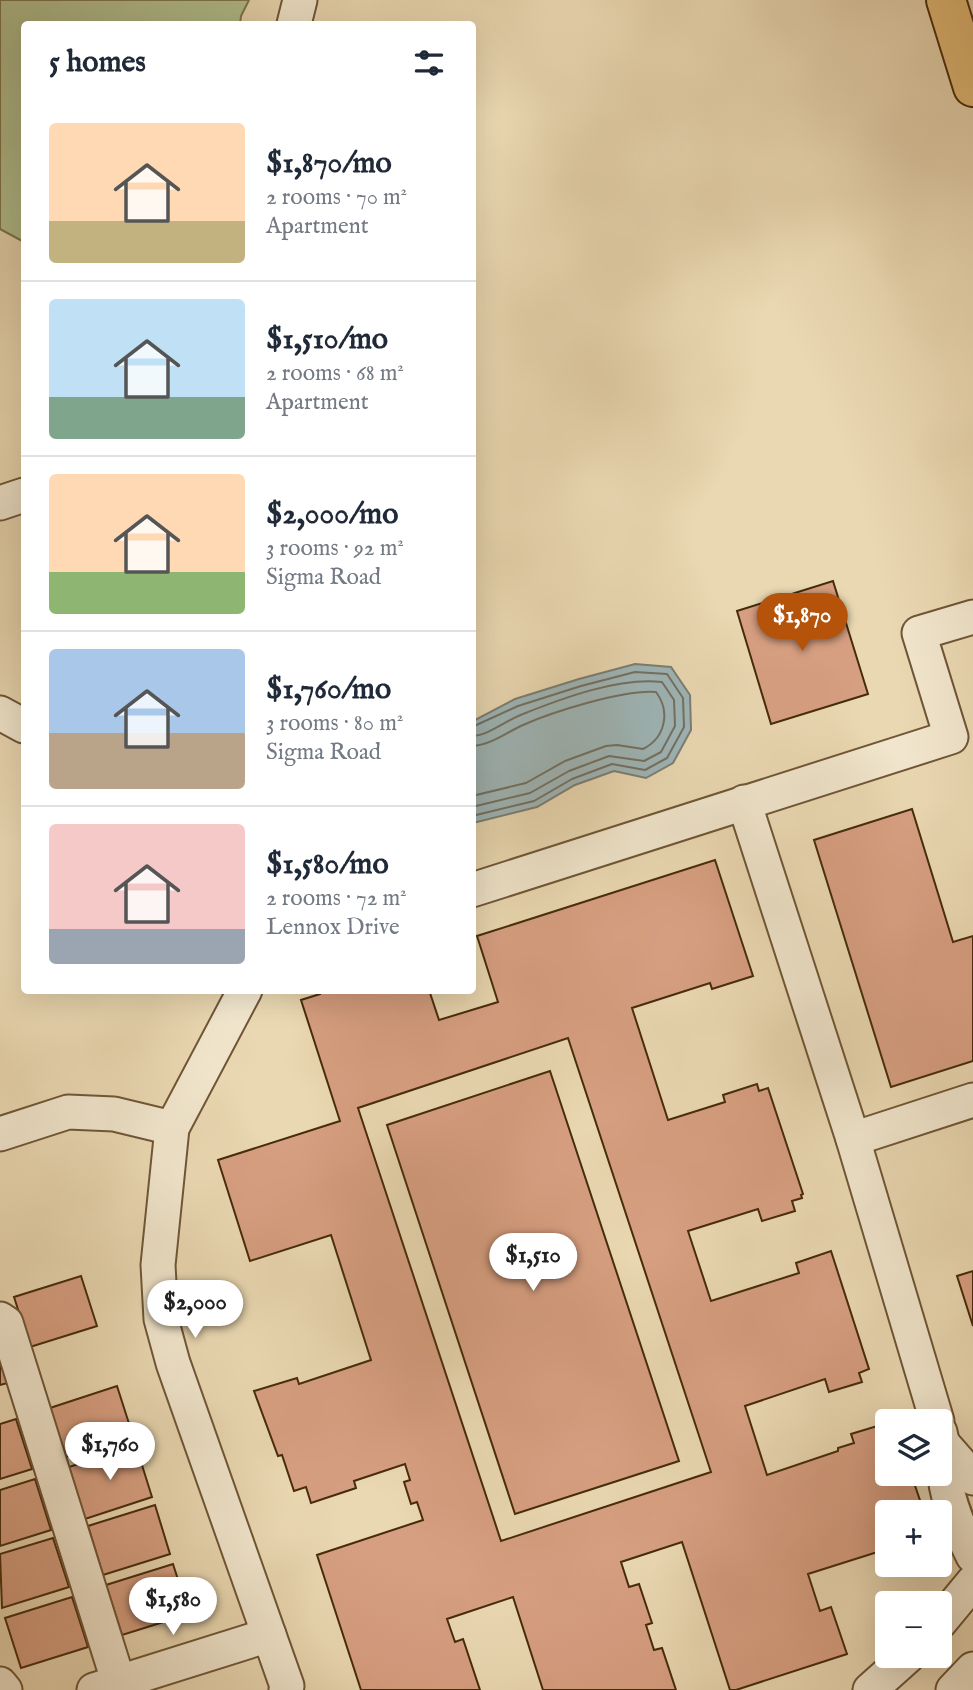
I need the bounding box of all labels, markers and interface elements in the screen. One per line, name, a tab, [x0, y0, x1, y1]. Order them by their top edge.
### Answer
text: 5 homes	[49, 44, 146, 82]
icon: filters	[410, 44, 448, 82]
text: $1,870/mo	[266, 145, 392, 183]
icon: home	[105, 151, 189, 235]
text: 2 rooms · 70 m²	[266, 183, 407, 212]
text: Apartment	[266, 212, 369, 241]
text: $1,510/mo	[266, 321, 388, 359]
icon: home	[105, 327, 189, 411]
text: 2 rooms · 68 m²	[266, 359, 404, 388]
text: Apartment	[266, 388, 369, 417]
text: $2,000/mo	[266, 496, 398, 534]
icon: home	[105, 502, 189, 586]
text: 3 rooms · 92 m²	[266, 534, 404, 563]
text: Sigma Road	[266, 563, 381, 592]
pin: $1,870	[745, 594, 859, 653]
text: $1,870	[773, 601, 831, 630]
text: $1,760/mo	[266, 671, 391, 709]
icon: home	[105, 677, 189, 761]
text: 3 rooms · 80 m²	[266, 709, 403, 738]
text: Sigma Road	[266, 738, 381, 767]
text: $1,580/mo	[266, 846, 389, 884]
icon: home	[105, 852, 189, 936]
text: 2 rooms · 72 m²	[266, 884, 407, 913]
text: Lennox Drive	[266, 913, 400, 942]
pin: $1,510	[476, 1234, 590, 1293]
text: $1,510	[505, 1241, 561, 1270]
pin: $2,000	[138, 1280, 252, 1340]
text: $2,000	[163, 1288, 227, 1317]
map controls	[875, 1409, 952, 1668]
button: layers	[875, 1409, 952, 1486]
pin: $1,760	[53, 1422, 167, 1482]
text: $1,760	[81, 1430, 139, 1459]
button: +	[875, 1500, 952, 1577]
pin: $1,580	[116, 1578, 230, 1637]
text: $1,580	[145, 1585, 201, 1614]
button: −	[875, 1591, 952, 1668]

